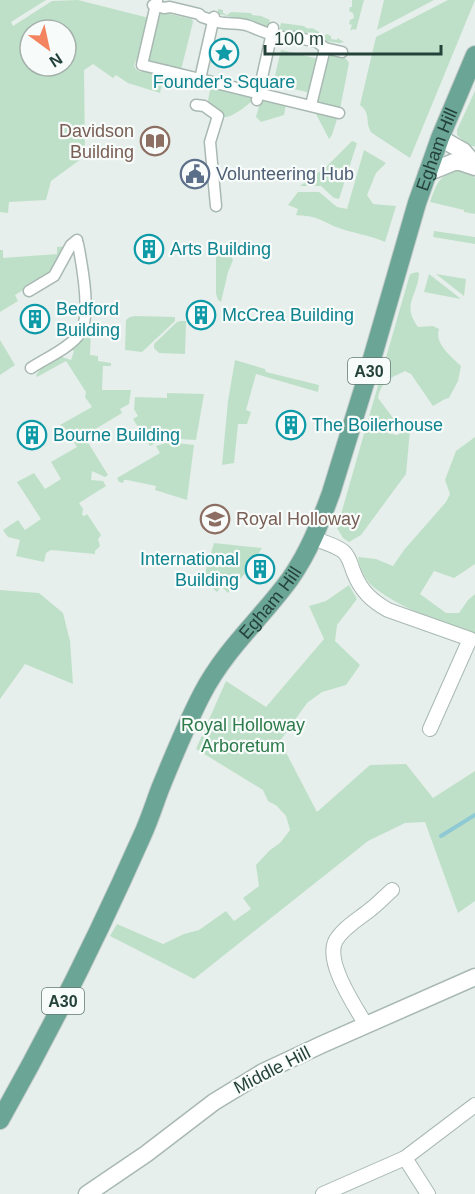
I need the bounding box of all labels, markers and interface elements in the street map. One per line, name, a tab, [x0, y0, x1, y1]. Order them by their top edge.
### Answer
north arrow	[18, 18, 78, 78]
scale bar	[265, 18, 440, 56]
text: 100 m	[274, 29, 324, 49]
place icon: Founder's Square	[208, 37, 240, 69]
text: N	[46, 50, 65, 70]
place label: Founder's Square	[153, 72, 295, 92]
street label: Egham Hill	[412, 105, 461, 194]
place label: Davidson Building	[59, 121, 134, 162]
library icon: Davidson Building	[139, 125, 171, 157]
public building icon: Volunteering Hub	[179, 158, 211, 190]
place label: Volunteering Hub	[216, 164, 354, 184]
building icon: Arts Building	[133, 233, 165, 265]
place label: Arts Building	[170, 239, 271, 259]
place label: Bedford Building	[56, 299, 120, 340]
building icon: McCrea Building	[185, 299, 217, 331]
building icon: Bedford Building	[19, 303, 51, 335]
place label: McCrea Building	[222, 305, 354, 325]
road number: A30	[348, 358, 390, 384]
building icon: The Boilerhouse	[275, 409, 307, 441]
place label: The Boilerhouse	[312, 415, 443, 435]
building icon: Bourne Building	[16, 419, 48, 451]
place label: Bourne Building	[53, 425, 180, 445]
school or university icon: Royal Holloway	[199, 503, 231, 535]
place label: Royal Holloway	[236, 509, 360, 529]
place label: International Building	[140, 549, 239, 590]
building icon: International Building	[244, 553, 276, 585]
street label: Egham Hill	[235, 563, 305, 643]
park label: Royal Holloway Arboretum	[181, 715, 305, 756]
road number: A30	[42, 988, 84, 1014]
street label: Middle Hill	[230, 1042, 314, 1098]

